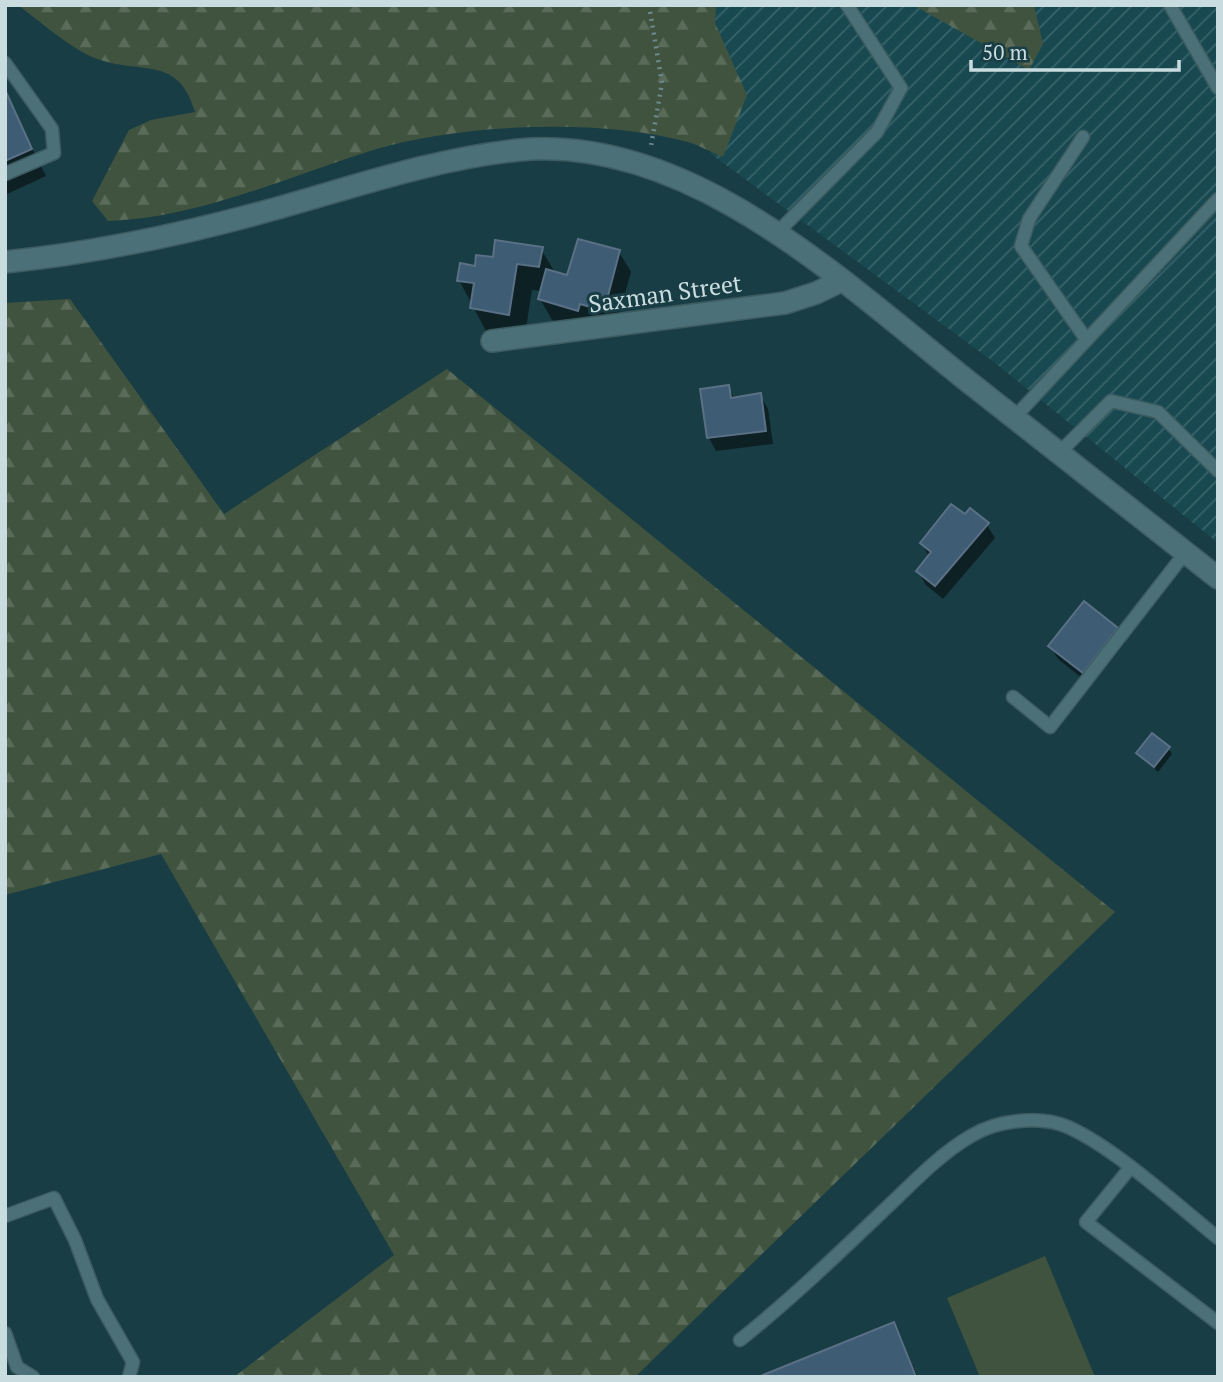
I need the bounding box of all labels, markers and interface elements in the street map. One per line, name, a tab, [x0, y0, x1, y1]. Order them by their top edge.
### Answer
scale bar	[971, 28, 1179, 72]
text: 50 m	[982, 38, 1028, 66]
street label: Saxman Street	[586, 266, 744, 320]

